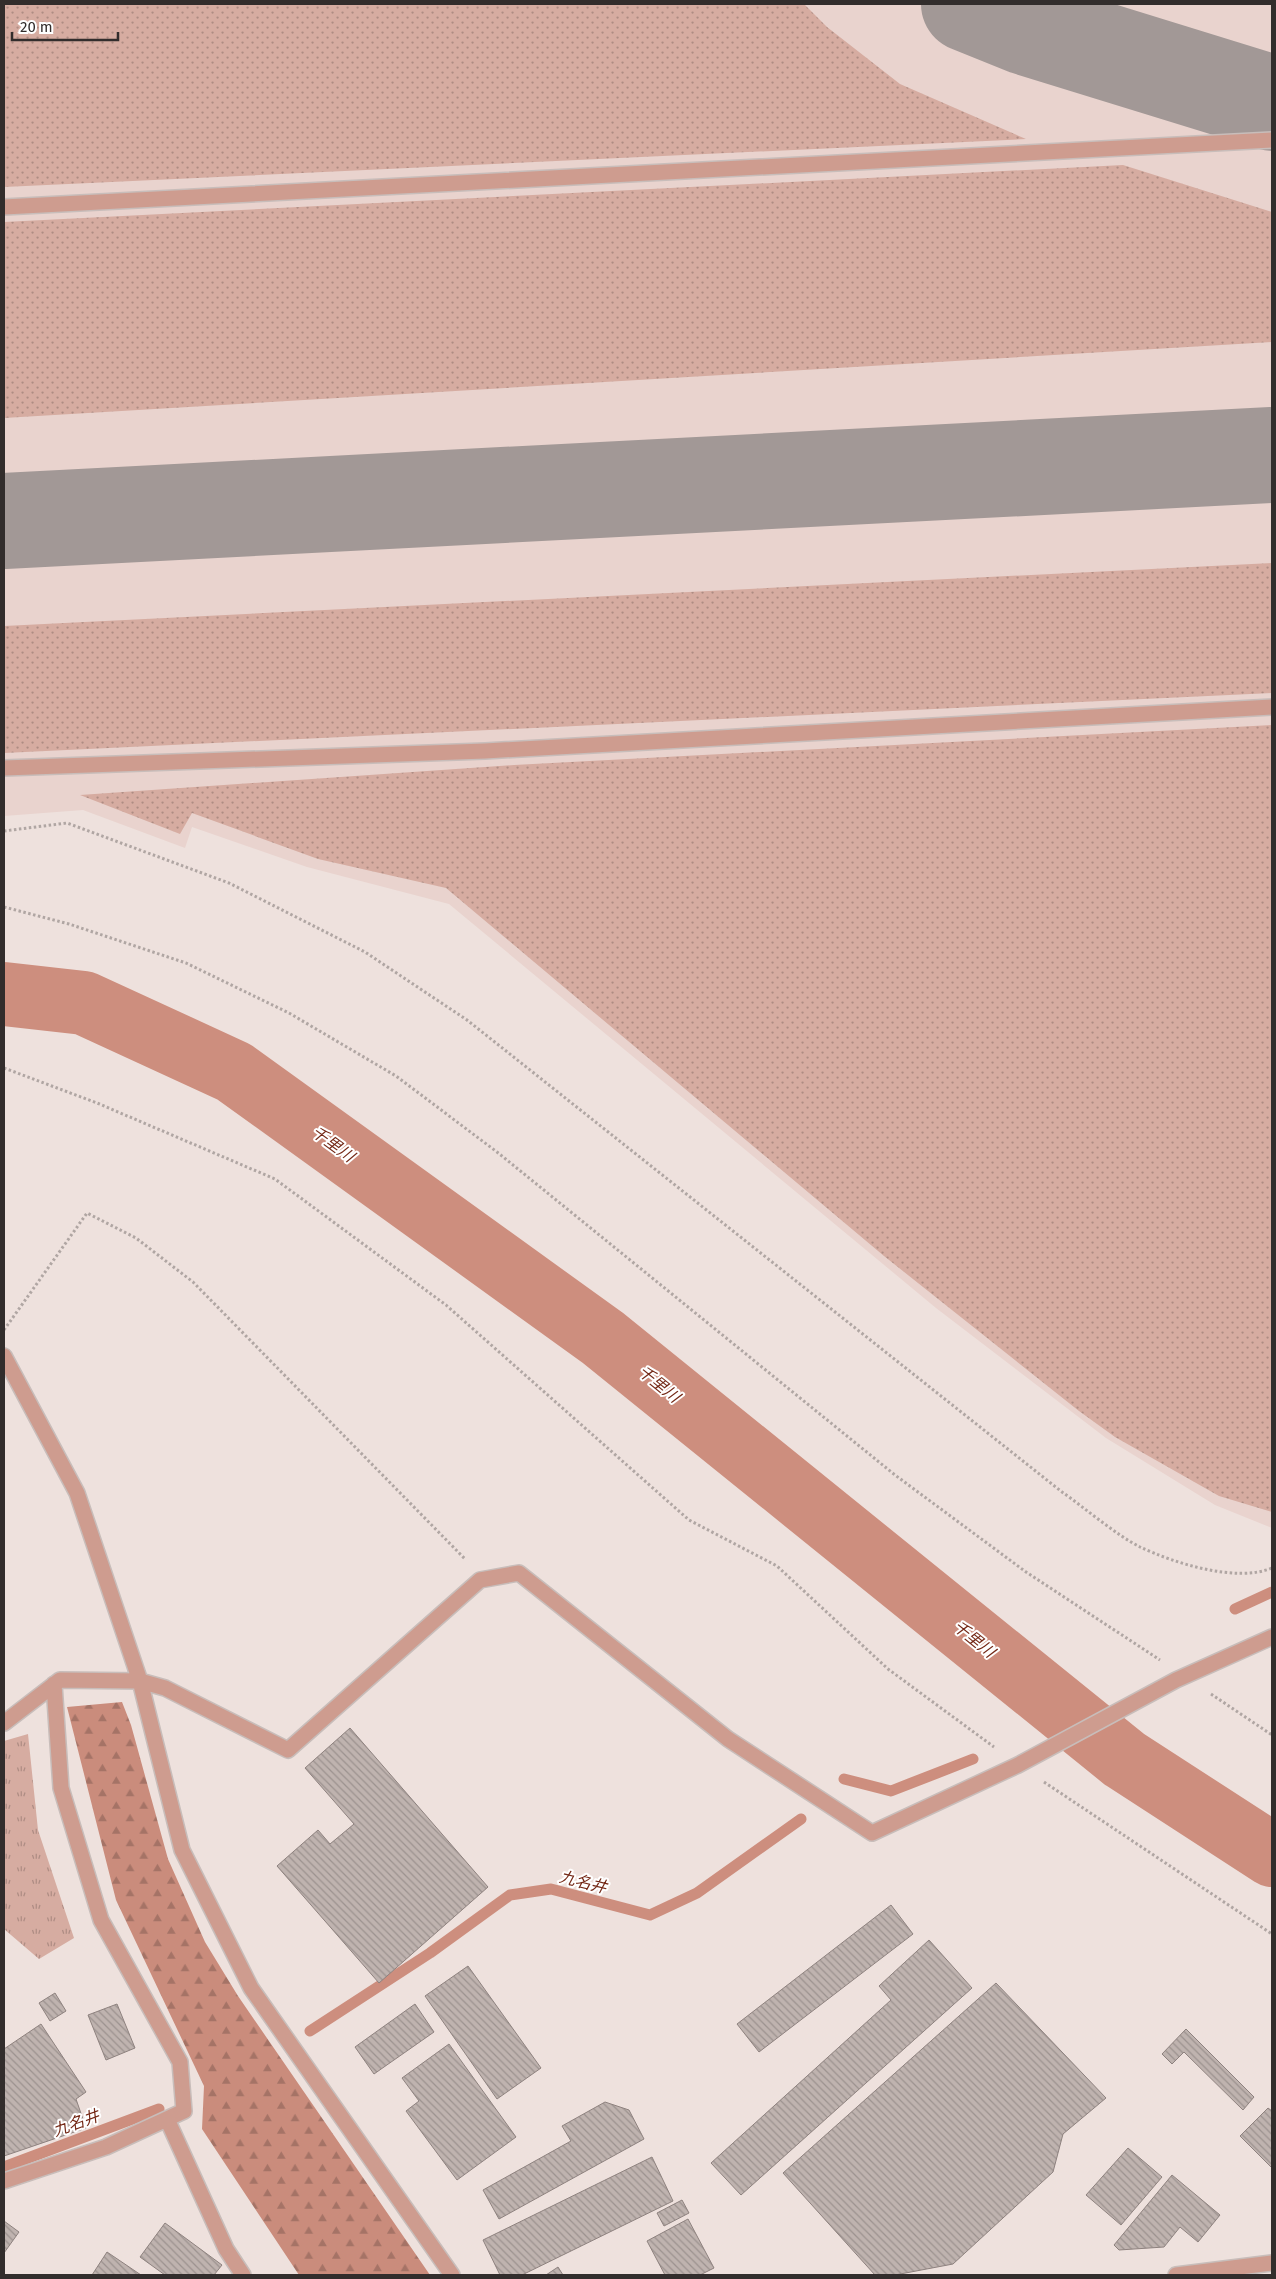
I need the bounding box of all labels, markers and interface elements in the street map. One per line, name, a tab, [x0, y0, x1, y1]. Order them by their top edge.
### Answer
scale bar	[12, 10, 119, 42]
text: 20 m	[20, 18, 53, 36]
water label: 千里川	[308, 1122, 360, 1167]
water label: 千里川	[634, 1362, 685, 1408]
water label: 千里川	[949, 1617, 1000, 1663]
water label: 九名井	[557, 1867, 611, 1898]
water label: 九名井	[50, 2105, 104, 2140]

